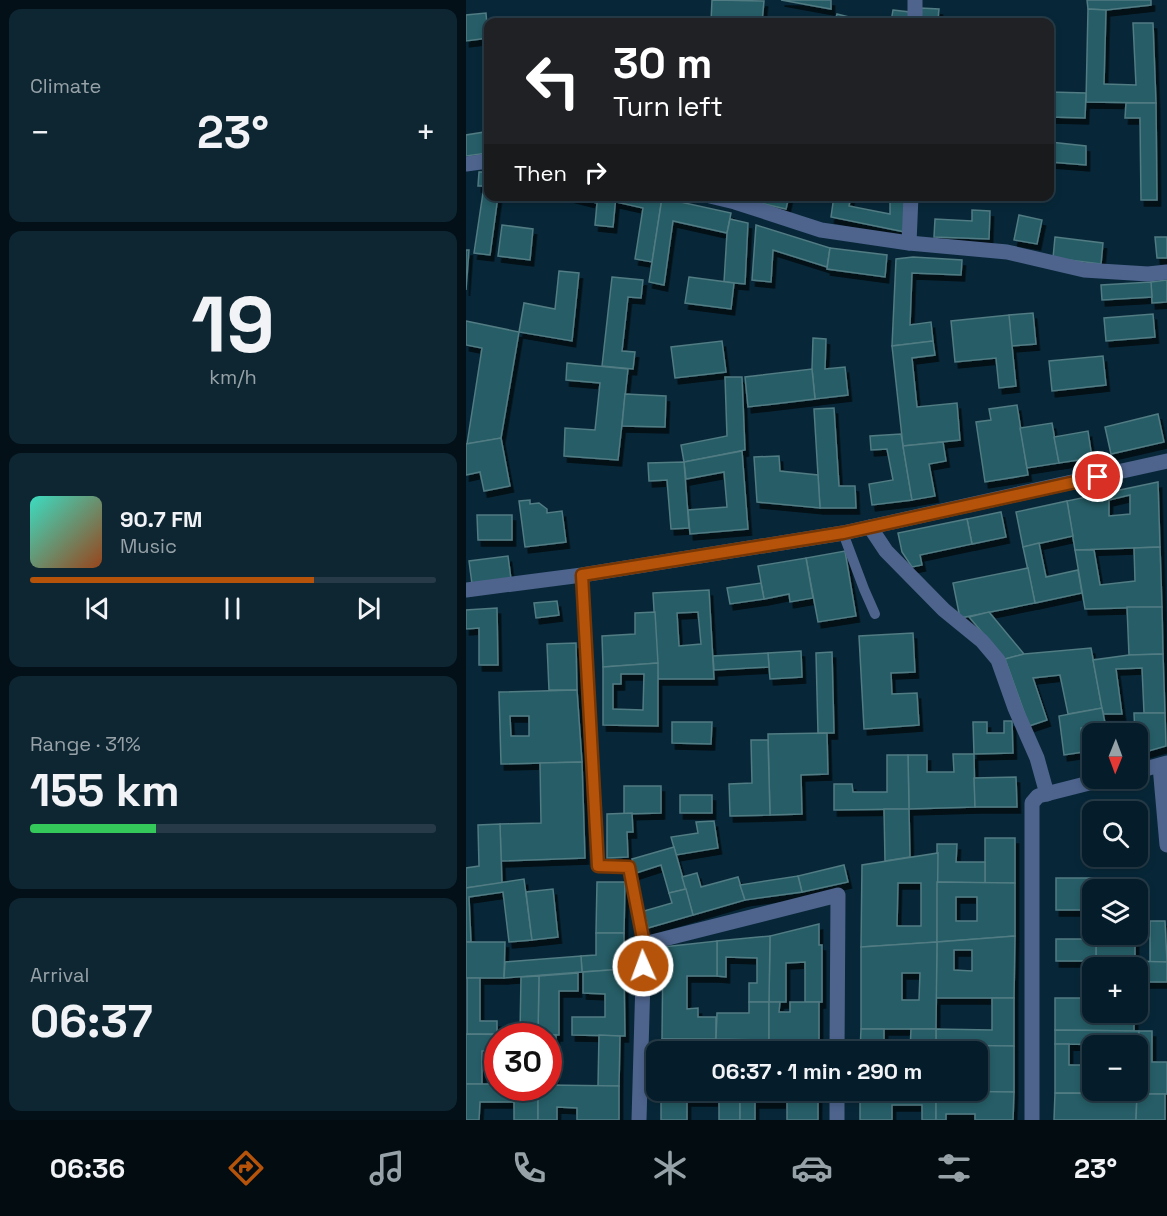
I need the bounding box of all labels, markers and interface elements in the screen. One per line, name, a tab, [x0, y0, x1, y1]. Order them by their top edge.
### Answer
text: 30 m	[613, 37, 712, 90]
icon: left	[514, 42, 592, 120]
text: Climate	[30, 73, 101, 99]
text: Turn left	[613, 89, 723, 124]
text: 23°	[197, 104, 269, 161]
text: −	[30, 112, 50, 154]
text: +	[416, 112, 436, 154]
icon: right	[579, 156, 612, 189]
text: Then	[514, 159, 567, 187]
text: 19	[191, 275, 275, 375]
text: km/h	[209, 364, 257, 390]
pin	[1072, 451, 1123, 502]
icon: arrive	[1081, 460, 1114, 493]
text: 90.7 FM	[120, 505, 202, 533]
text: Music	[120, 533, 177, 559]
icon: previous	[81, 592, 114, 625]
icon: pause	[216, 592, 249, 625]
icon: next	[352, 592, 385, 625]
north arrow	[1082, 723, 1148, 789]
map controls	[1082, 723, 1148, 1101]
text: Range · 31%	[30, 731, 141, 757]
text: 155 km	[30, 762, 180, 819]
button: search	[1082, 801, 1148, 867]
button: layers	[1082, 879, 1148, 945]
position arrow	[611, 934, 675, 998]
button: +	[1082, 957, 1148, 1023]
text: Arrival	[30, 962, 89, 988]
text: 06:37	[30, 993, 153, 1050]
speed limit sign: 30	[484, 1023, 562, 1101]
button: −	[1082, 1035, 1148, 1101]
text: 06:37 · 1 min · 290 m	[712, 1057, 922, 1085]
icon: directions	[225, 1147, 267, 1189]
icon: music	[366, 1147, 408, 1189]
icon: phone	[508, 1147, 550, 1189]
icon: climate	[649, 1147, 691, 1189]
icon: car	[791, 1147, 833, 1189]
icon: filters	[933, 1147, 975, 1189]
text: 06:36	[50, 1151, 125, 1186]
text: 23°	[1074, 1151, 1117, 1186]

